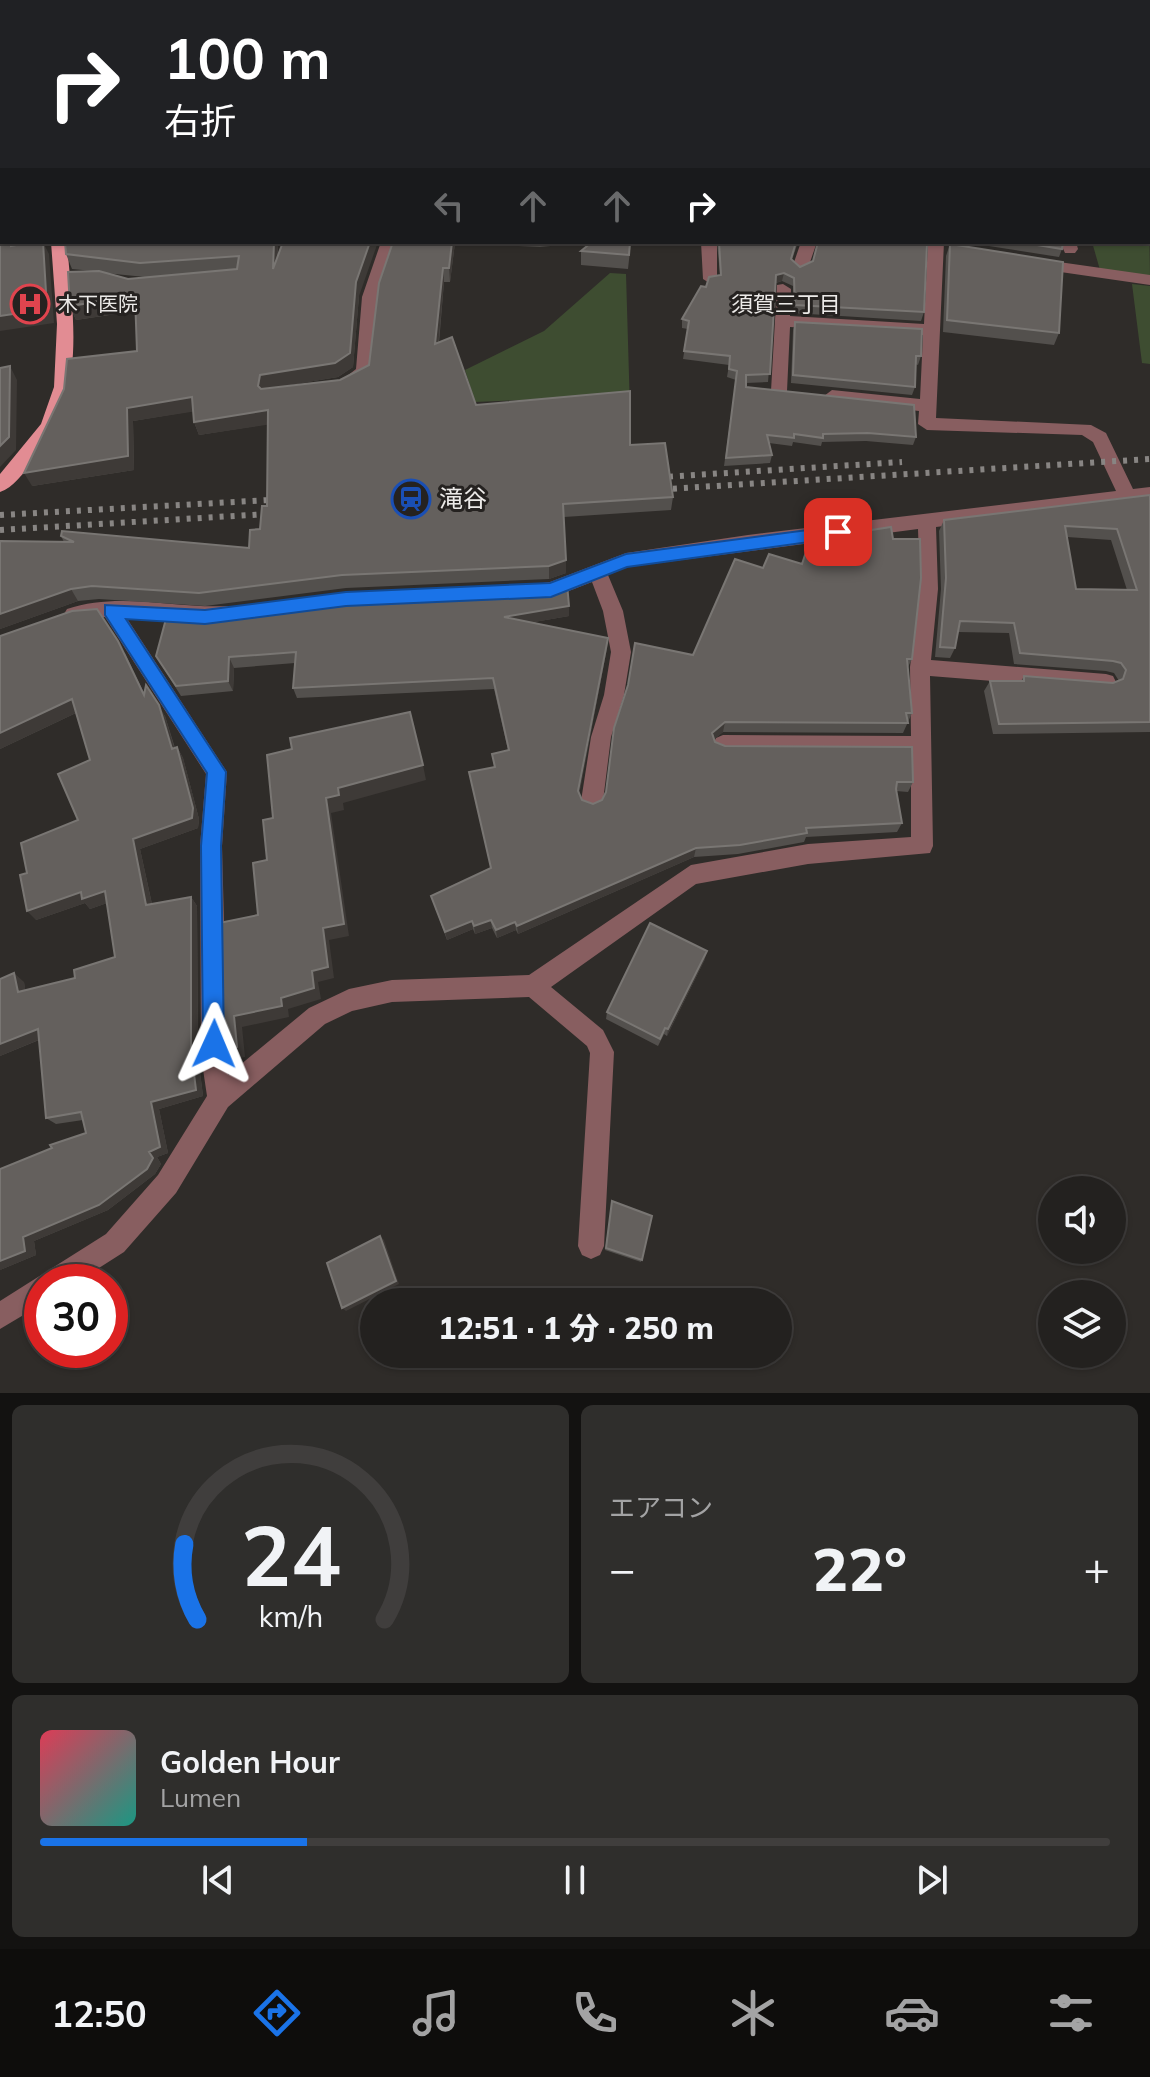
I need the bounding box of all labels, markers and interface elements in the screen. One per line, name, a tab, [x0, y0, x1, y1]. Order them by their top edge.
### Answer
text: 100 m	[164, 23, 331, 93]
icon: right	[32, 32, 136, 136]
text: 右折	[164, 98, 236, 143]
icon: left	[427, 184, 471, 228]
icon: ahead	[511, 184, 555, 228]
icon: ahead	[595, 184, 639, 228]
icon: right	[679, 184, 723, 228]
hospital icon: 木下医院	[9, 283, 51, 325]
district label: 須賀三丁目	[731, 290, 841, 318]
place label: 木下医院	[58, 291, 138, 316]
station icon: 滝谷	[390, 478, 432, 520]
place label: 滝谷	[439, 483, 487, 513]
pin	[804, 498, 872, 566]
icon: arrive	[816, 510, 860, 554]
position arrow	[172, 1002, 256, 1086]
map controls	[1038, 1176, 1126, 1368]
button: sound	[1038, 1176, 1126, 1264]
speed limit sign: 30	[24, 1264, 128, 1368]
button: layers	[1038, 1280, 1126, 1368]
text: 12:51 · 1 分 · 250 m	[438, 1309, 714, 1347]
text: エアコン	[609, 1491, 713, 1524]
text: 24	[241, 1502, 340, 1607]
text: 22°	[812, 1531, 907, 1606]
text: −	[609, 1541, 635, 1596]
text: +	[1084, 1541, 1110, 1596]
text: km/h	[258, 1598, 323, 1634]
text: Golden Hour	[160, 1743, 340, 1781]
text: Lumen	[160, 1781, 241, 1814]
icon: previous	[196, 1858, 240, 1902]
icon: pause	[553, 1858, 597, 1902]
icon: next	[910, 1858, 954, 1902]
icon: directions	[249, 1985, 305, 2041]
icon: music	[408, 1985, 464, 2041]
icon: phone	[567, 1985, 623, 2041]
icon: climate	[725, 1985, 781, 2041]
icon: car	[884, 1985, 940, 2041]
icon: filters	[1043, 1985, 1099, 2041]
text: 12:50	[51, 1991, 147, 2036]

